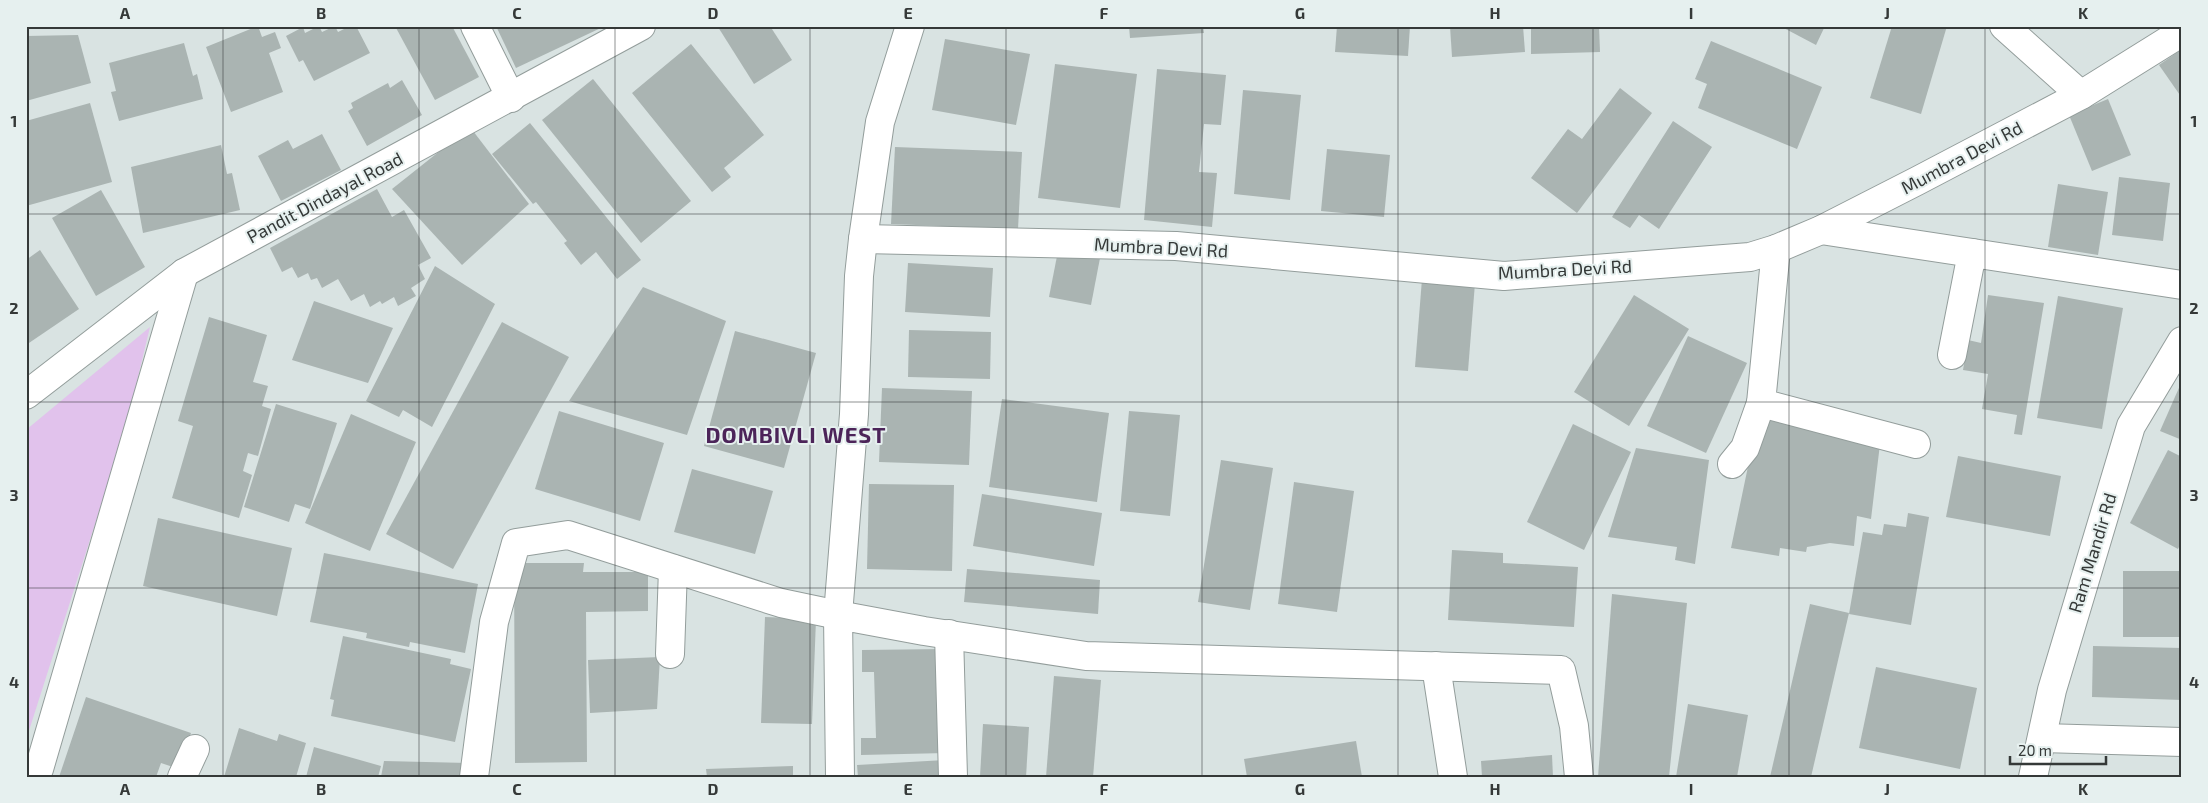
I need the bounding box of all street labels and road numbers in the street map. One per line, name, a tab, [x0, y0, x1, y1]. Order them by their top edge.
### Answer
street label: Mumbra Devi Rd	[1897, 116, 2026, 198]
street label: Pandit Dindayal Road	[243, 147, 406, 248]
street label: Mumbra Devi Rd	[1093, 233, 1229, 261]
street label: Mumbra Devi Rd	[1497, 255, 1633, 283]
street label: Ram Mandir Rd	[2063, 490, 2121, 615]

